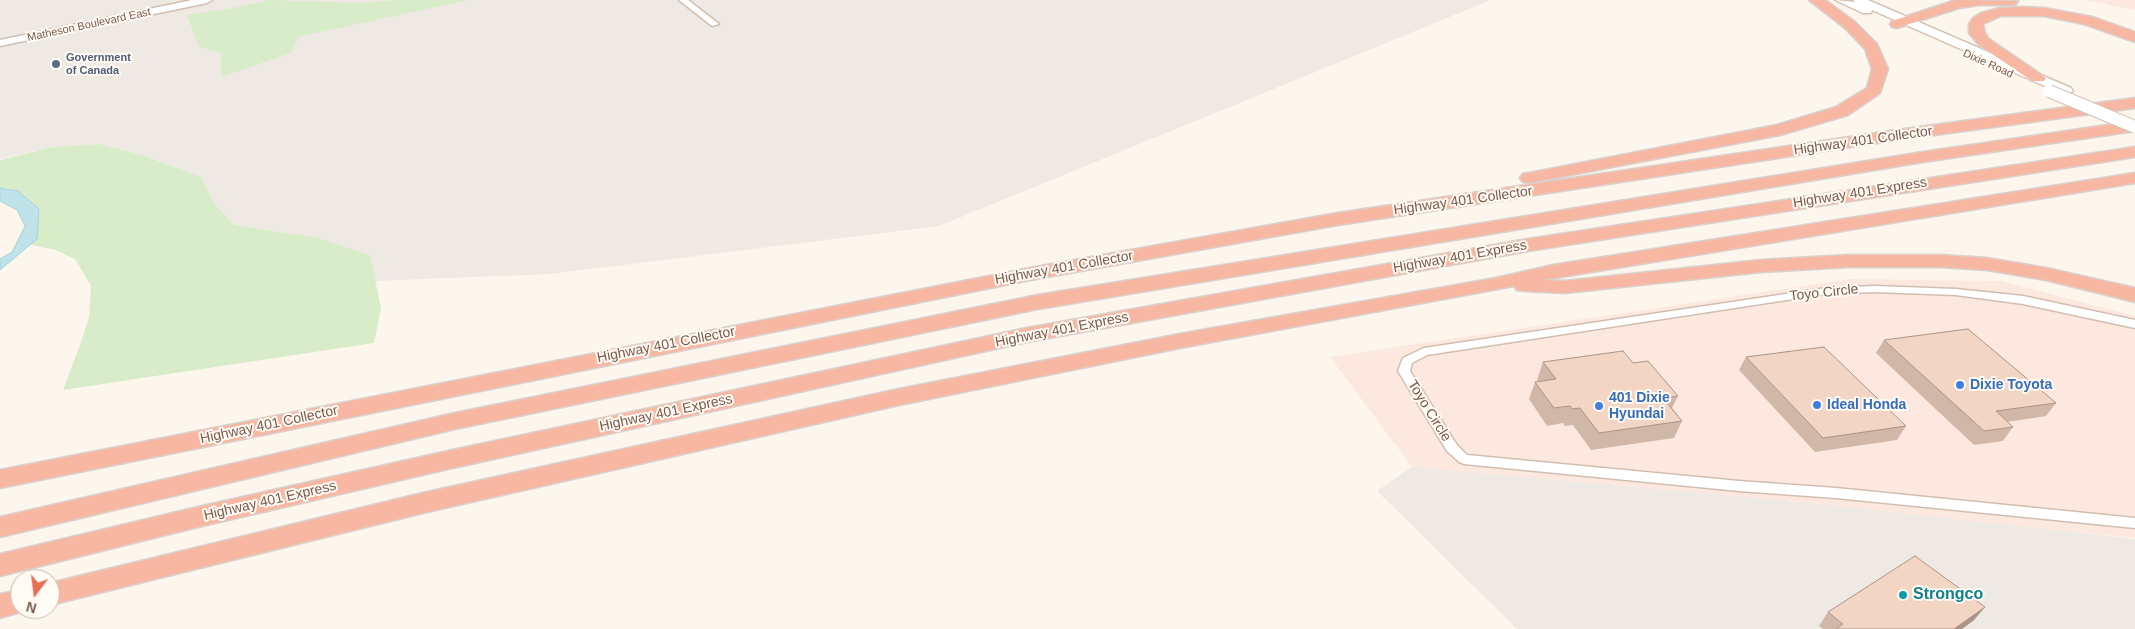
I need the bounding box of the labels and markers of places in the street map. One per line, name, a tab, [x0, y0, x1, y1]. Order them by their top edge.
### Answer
place label: Government of Canada	[66, 51, 131, 77]
marker: Government of Canada	[50, 58, 62, 70]
place label: Dixie Toyota	[1970, 377, 2052, 393]
marker: Dixie Toyota	[1954, 379, 1966, 391]
place label: 401 Dixie Hyundai	[1609, 390, 1670, 422]
place label: Ideal Honda	[1827, 397, 1906, 413]
marker: Ideal Honda	[1811, 399, 1823, 411]
marker: 401 Dixie Hyundai	[1593, 400, 1605, 412]
place label: Strongco	[1913, 585, 1983, 605]
marker: Strongco	[1897, 589, 1909, 601]

